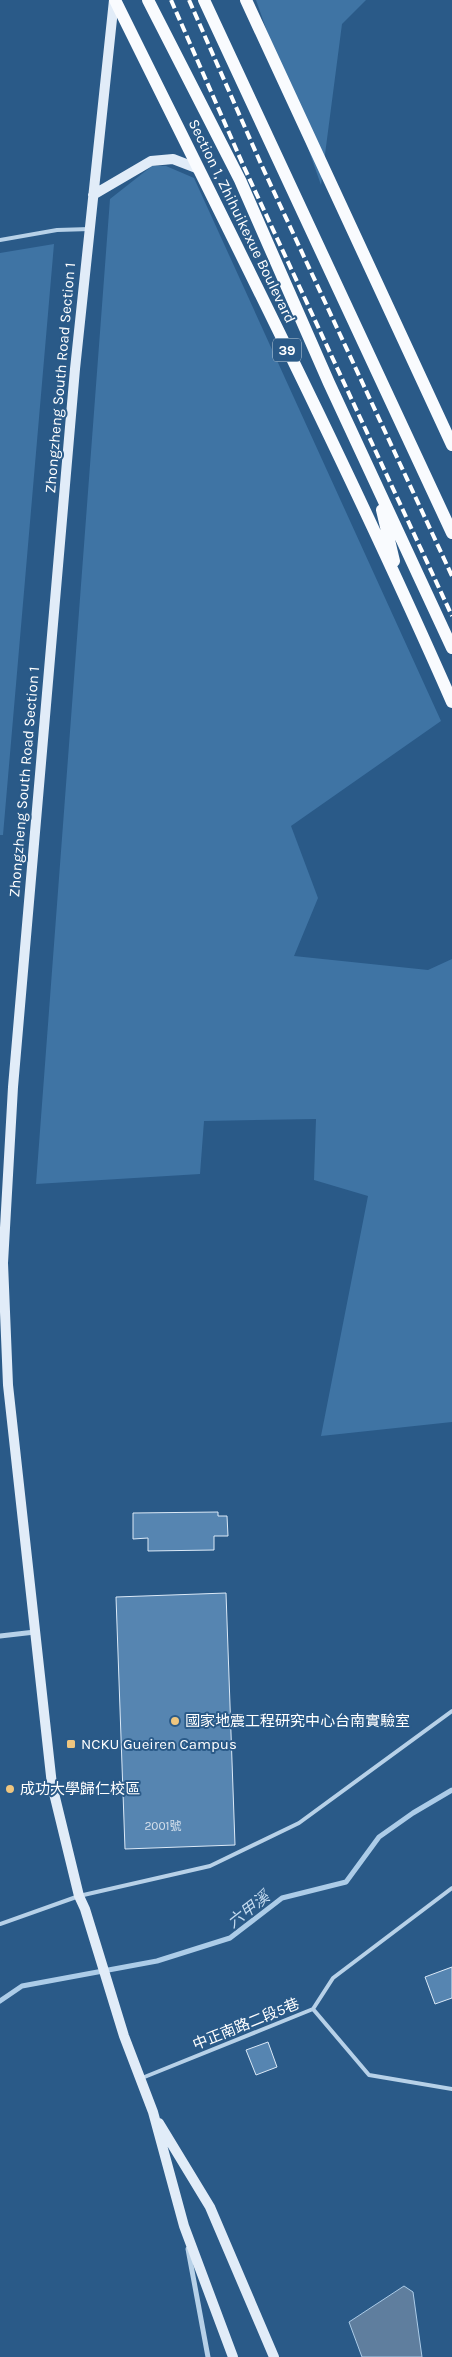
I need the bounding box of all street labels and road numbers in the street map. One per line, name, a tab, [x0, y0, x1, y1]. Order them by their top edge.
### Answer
street label: Section 1, Zhihuikexue Boulevard	[185, 116, 299, 326]
street label: Zhongzheng South Road Section 1	[41, 262, 79, 494]
road number: 39	[273, 338, 301, 362]
street label: Zhongzheng South Road Section 1	[5, 666, 43, 898]
street label: 中正南路二段5巷	[190, 1994, 302, 2054]

